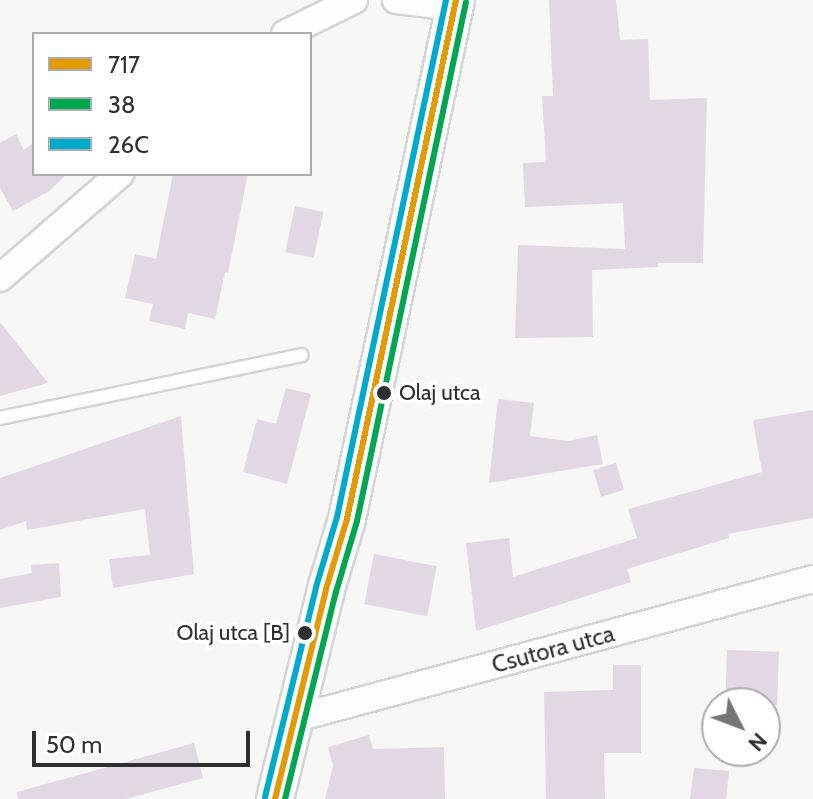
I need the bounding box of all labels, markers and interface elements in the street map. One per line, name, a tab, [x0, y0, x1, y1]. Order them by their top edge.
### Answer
legend	[32, 32, 312, 176]
text: 717	[108, 50, 140, 79]
text: 38	[108, 90, 136, 119]
text: 26C	[108, 130, 149, 159]
place label: Olaj utca	[399, 380, 481, 406]
marker: Olaj utca	[376, 385, 392, 401]
street label: Csutora utca	[489, 619, 617, 679]
place label: Olaj utca [B]	[177, 620, 290, 646]
marker: Olaj utca [B]	[297, 625, 313, 641]
north arrow	[701, 687, 781, 767]
scale bar	[36, 715, 254, 765]
text: N	[742, 727, 773, 757]
text: 50 m	[46, 730, 102, 759]

